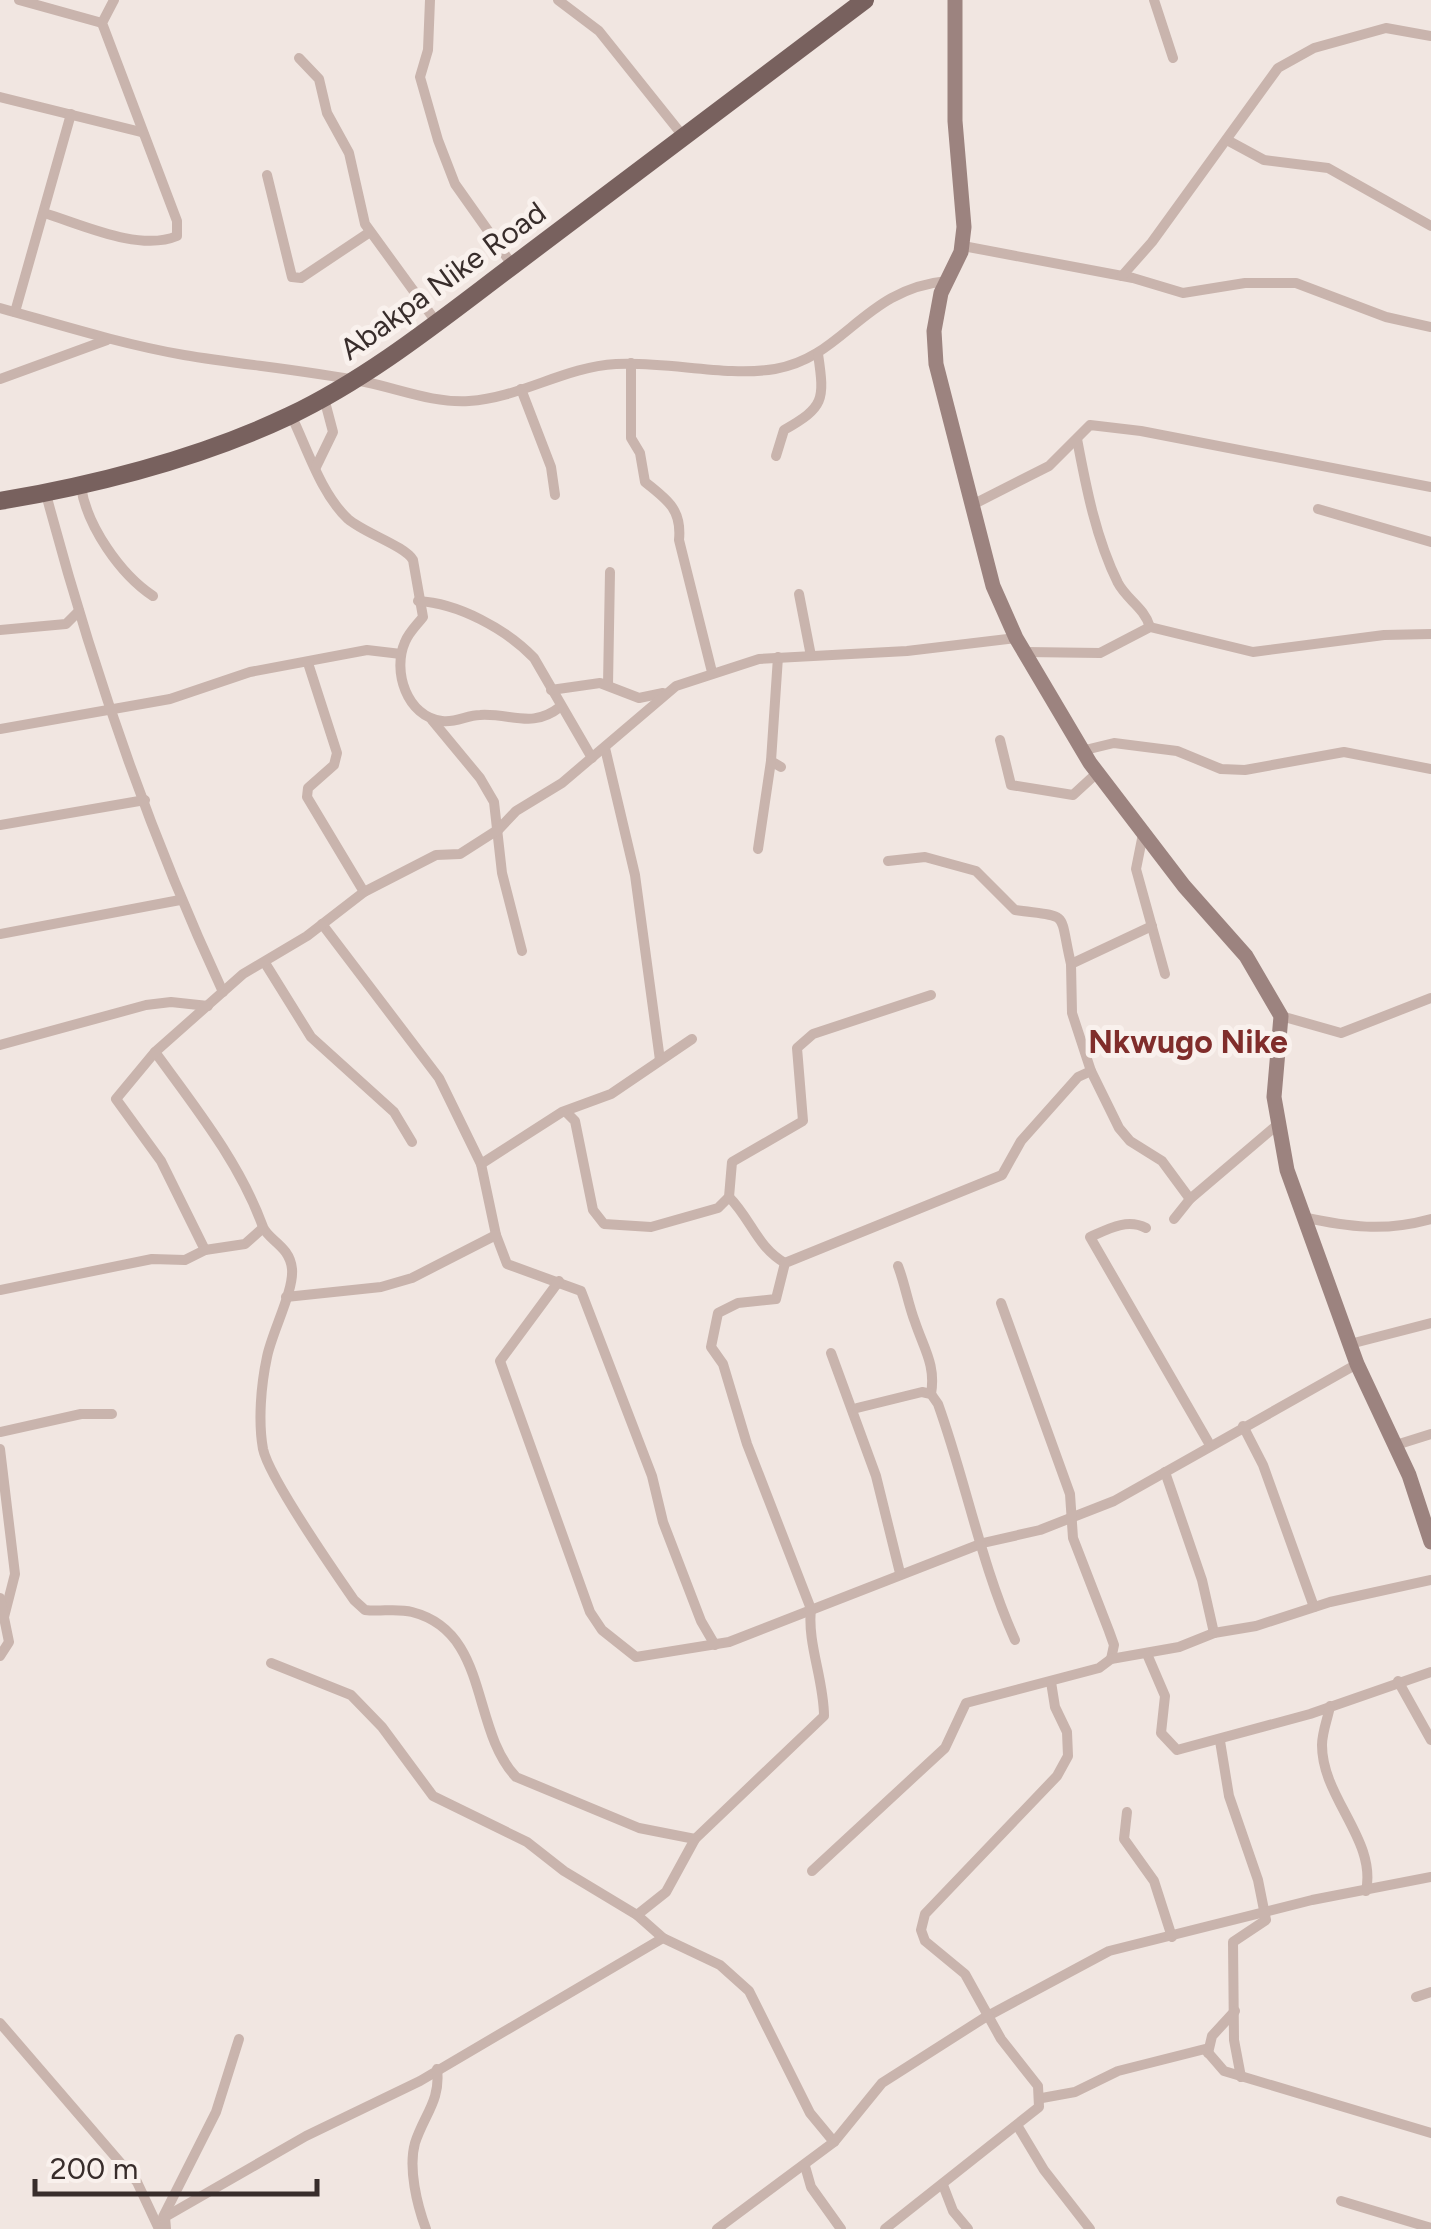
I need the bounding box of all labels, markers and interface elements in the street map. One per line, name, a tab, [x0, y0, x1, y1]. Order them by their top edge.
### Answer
street label: Abakpa Nike Road	[333, 193, 553, 368]
district label: Nkwugo Nike	[1088, 1023, 1288, 1061]
scale bar	[35, 2134, 318, 2196]
text: 200 m	[50, 2150, 138, 2187]

